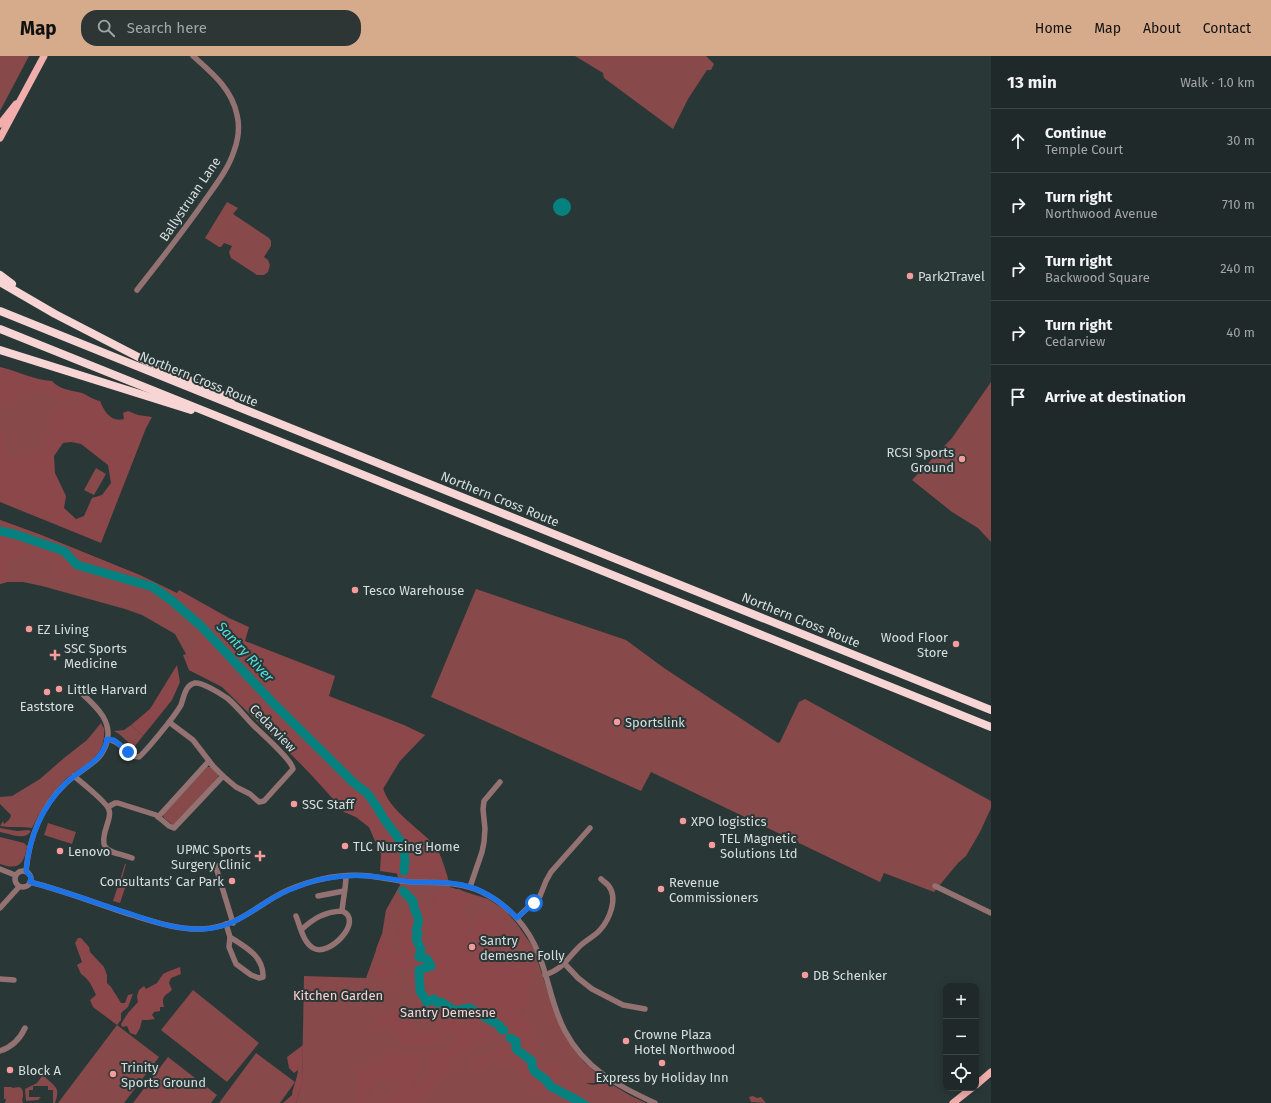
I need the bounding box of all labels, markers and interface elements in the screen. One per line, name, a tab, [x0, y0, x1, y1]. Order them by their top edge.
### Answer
search box	[81, 10, 361, 46]
text: Map	[20, 17, 57, 40]
icon: search	[95, 17, 117, 39]
text: Search here	[127, 19, 207, 37]
text: Home	[1035, 20, 1072, 37]
text: Map	[1094, 20, 1121, 37]
text: About	[1143, 20, 1181, 37]
text: Contact	[1203, 20, 1251, 37]
text: 13 min	[1007, 72, 1057, 93]
text: Walk · 1.0 km	[1180, 75, 1255, 90]
text: Continue	[1045, 124, 1106, 142]
icon: ahead	[1007, 130, 1029, 152]
text: 30 m	[1227, 133, 1255, 148]
text: Temple Court	[1045, 142, 1123, 157]
street label: Ballystruan Lane	[156, 154, 224, 244]
text: Turn right	[1045, 188, 1112, 206]
icon: right	[1007, 194, 1029, 216]
text: 710 m	[1222, 197, 1255, 212]
text: Northwood Avenue	[1045, 206, 1158, 221]
text: Turn right	[1045, 252, 1112, 270]
icon: right	[1007, 258, 1029, 280]
text: 240 m	[1220, 261, 1255, 276]
place label: Park2Travel	[918, 269, 985, 284]
text: Backwood Square	[1045, 270, 1150, 285]
marker: Park2Travel	[905, 271, 915, 281]
text: Turn right	[1045, 316, 1112, 334]
icon: right	[1007, 322, 1029, 344]
text: 40 m	[1226, 325, 1255, 340]
text: Cedarview	[1045, 334, 1105, 349]
street label: Northern Cross Route	[138, 348, 260, 410]
icon: arrive	[1007, 386, 1029, 408]
text: Arrive at destination	[1045, 388, 1186, 406]
place label: RCSI Sports Ground	[887, 445, 954, 475]
marker: RCSI Sports Ground	[957, 454, 967, 464]
street label: Northern Cross Route	[439, 468, 561, 530]
place label: Tesco Warehouse	[363, 583, 464, 598]
marker: Tesco Warehouse	[350, 585, 360, 595]
street label: Northern Cross Route	[740, 589, 862, 651]
water label: Santry River	[212, 618, 278, 686]
place label: EZ Living	[37, 622, 89, 637]
marker: EZ Living	[24, 624, 34, 634]
place label: Wood Floor Store	[881, 630, 948, 660]
marker: Wood Floor Store	[951, 639, 961, 649]
place label: SSC Sports Medicine	[64, 641, 127, 671]
marker: SSC Sports Medicine	[49, 649, 61, 661]
place label: Little Harvard	[67, 682, 147, 697]
marker: Little Harvard	[54, 684, 64, 694]
marker: Eaststore	[42, 687, 52, 697]
place label: Eaststore	[20, 699, 74, 714]
street label: Cedarview	[247, 701, 300, 755]
place label: Sportslink	[625, 715, 685, 730]
marker: Sportslink	[612, 717, 622, 727]
route end	[119, 743, 137, 761]
place label: SSC Staff	[302, 797, 356, 812]
marker: SSC Staff	[289, 799, 299, 809]
place label: XPO logistics	[691, 814, 767, 829]
marker: XPO logistics	[678, 816, 688, 826]
place label: TEL Magnetic Solutions Ltd	[720, 831, 798, 861]
place label: TLC Nursing Home	[353, 839, 460, 854]
marker: TEL Magnetic Solutions Ltd	[707, 840, 717, 850]
marker: TLC Nursing Home	[340, 841, 350, 851]
place label: UPMC Sports Surgery Clinic	[171, 842, 251, 872]
place label: Lenovo	[68, 844, 110, 859]
marker: Lenovo	[55, 846, 65, 856]
marker: UPMC Sports Surgery Clinic	[254, 850, 266, 862]
place label: Consultants’ Car Park	[100, 874, 224, 889]
place label: Revenue Commissioners	[669, 875, 758, 905]
marker: Consultants’ Car Park	[227, 876, 237, 886]
marker: Revenue Commissioners	[656, 884, 666, 894]
route start	[525, 894, 543, 912]
place label: Santry demesne Folly	[480, 933, 565, 963]
marker: Santry demesne Folly	[467, 942, 477, 952]
place label: DB Schenker	[813, 968, 887, 983]
marker: DB Schenker	[800, 970, 810, 980]
map controls	[943, 983, 979, 1091]
button: +	[943, 983, 979, 1019]
park label: Kitchen Garden	[293, 988, 383, 1003]
park label: Santry Demesne	[400, 1005, 496, 1020]
button: −	[943, 1019, 979, 1055]
place label: Crowne Plaza Hotel Northwood	[634, 1027, 735, 1057]
marker: Crowne Plaza Hotel Northwood	[621, 1036, 631, 1046]
button: locate	[943, 1055, 979, 1091]
marker: Express by Holiday Inn	[657, 1058, 667, 1068]
place label: Trinity Sports Ground	[121, 1060, 206, 1090]
place label: Block A	[18, 1063, 62, 1078]
marker: Block A	[5, 1065, 15, 1075]
marker: Trinity Sports Ground	[108, 1069, 118, 1079]
place label: Express by Holiday Inn	[595, 1070, 729, 1085]

